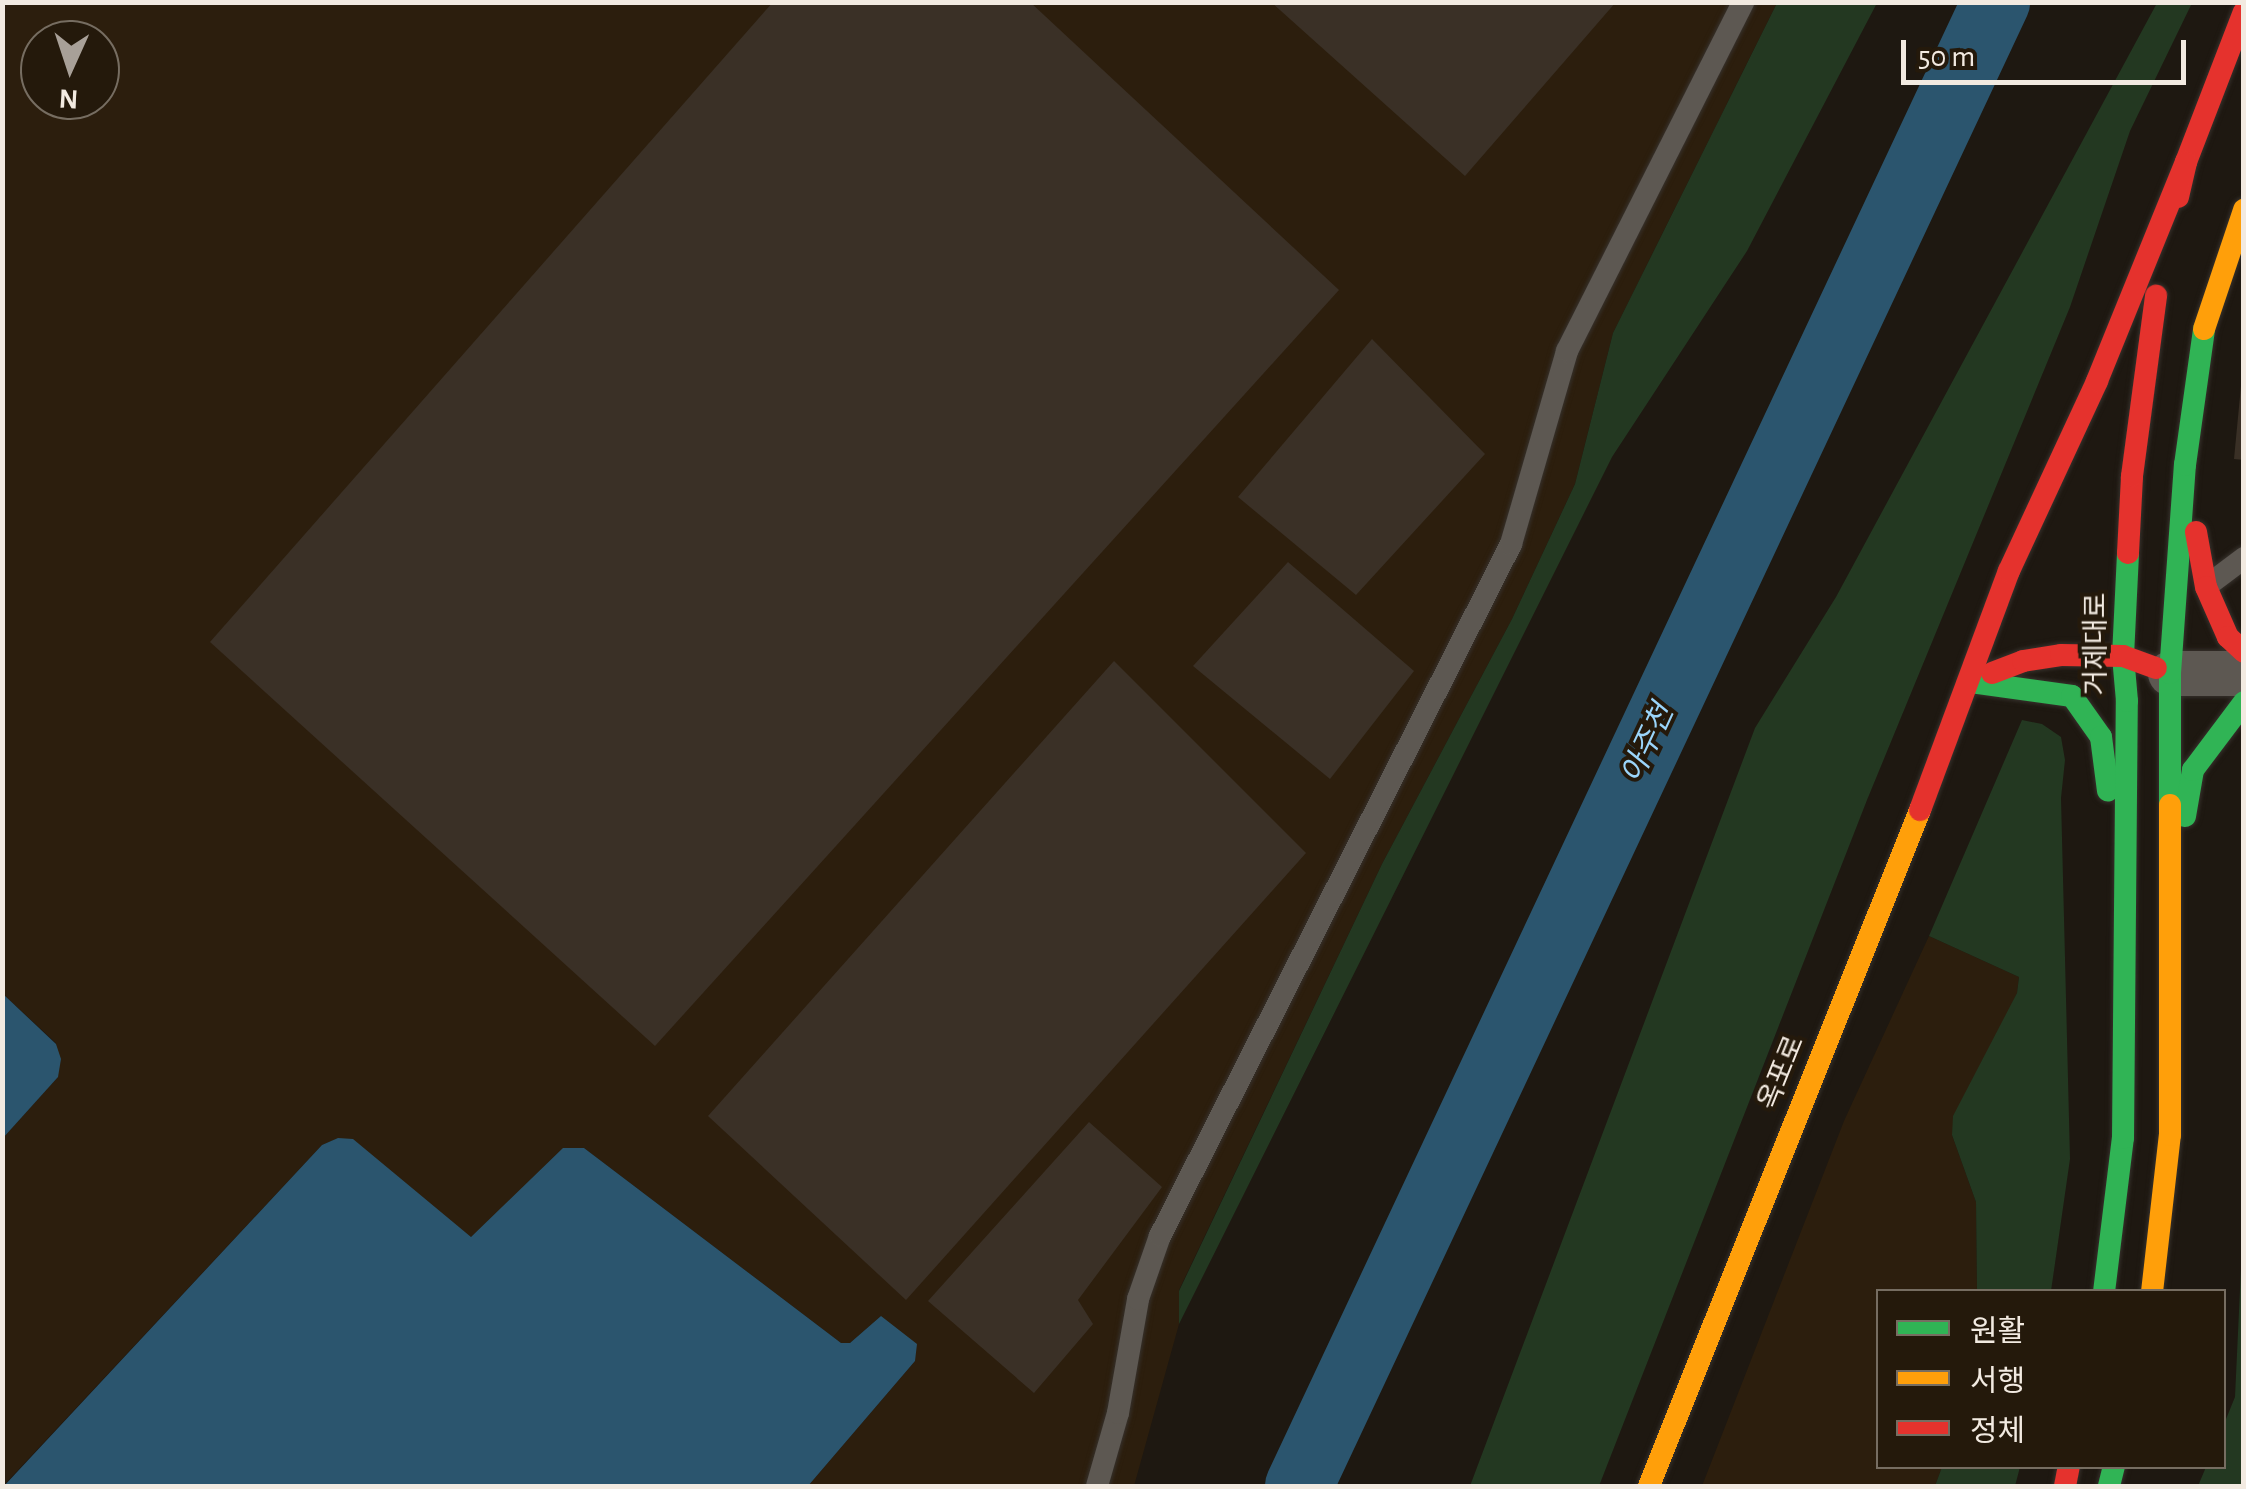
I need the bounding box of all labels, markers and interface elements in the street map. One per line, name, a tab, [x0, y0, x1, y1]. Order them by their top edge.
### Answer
north arrow	[20, 20, 120, 120]
scale bar	[1906, 20, 2191, 82]
text: 50 m	[1918, 42, 1975, 72]
text: N	[58, 83, 79, 112]
street label: 거제대로	[2080, 592, 2114, 696]
water label: 아주천	[1614, 699, 1682, 789]
street label: 옥포로	[1752, 1031, 1812, 1115]
legend	[1876, 1289, 2226, 1469]
text: 원활	[1970, 1317, 2025, 1347]
text: 서행	[1970, 1367, 2025, 1397]
text: 정체	[1970, 1417, 2025, 1447]

